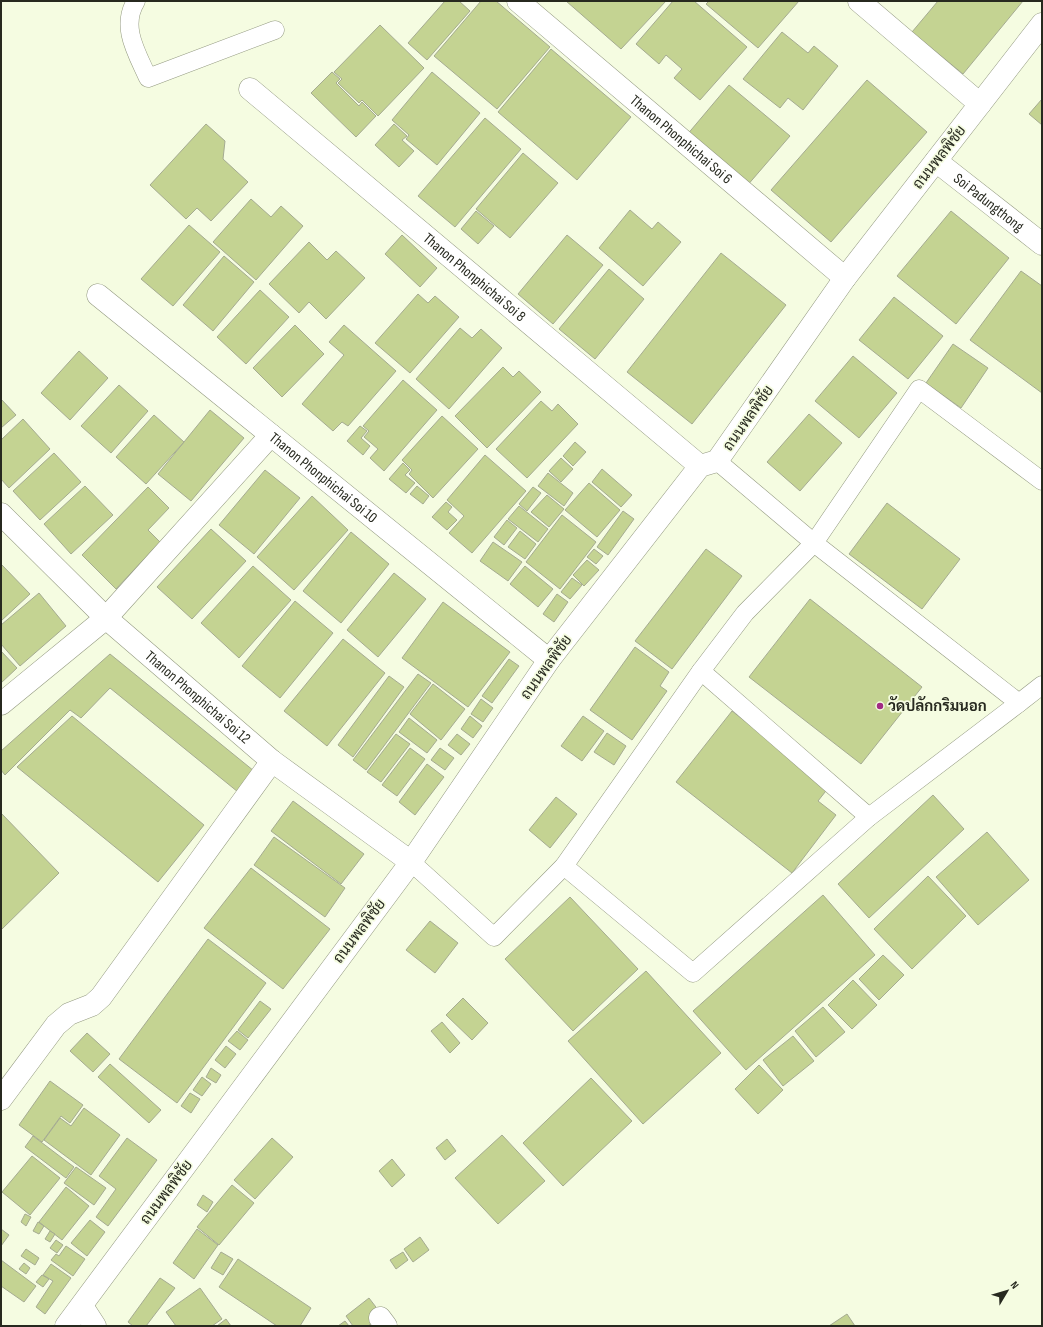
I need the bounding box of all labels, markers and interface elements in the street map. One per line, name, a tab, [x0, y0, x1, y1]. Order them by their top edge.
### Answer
street label: Thanon Phonphichai Soi 6	[626, 91, 736, 188]
street label: ถนนพลพิชัย	[909, 122, 970, 193]
street label: Soi Padungthong	[949, 169, 1027, 236]
street label: Thanon Phonphichai Soi 8	[419, 229, 530, 326]
street label: ถนนพลพิชัย	[719, 382, 778, 455]
street label: Thanon Phonphichai Soi 10	[265, 428, 381, 527]
street label: ถนนพลพิชัย	[516, 631, 576, 704]
street label: Thanon Phonphichai Soi 12	[141, 647, 254, 748]
place label: วัดปลักกริมนอก	[888, 696, 987, 716]
marker: วัดปลักกริมนอก	[875, 701, 885, 711]
street label: ถนนพลพิชัย	[329, 895, 390, 967]
street label: ถนนพลพิชัย	[136, 1156, 197, 1228]
north arrow	[987, 1271, 1027, 1311]
text: N	[1008, 1279, 1021, 1292]

